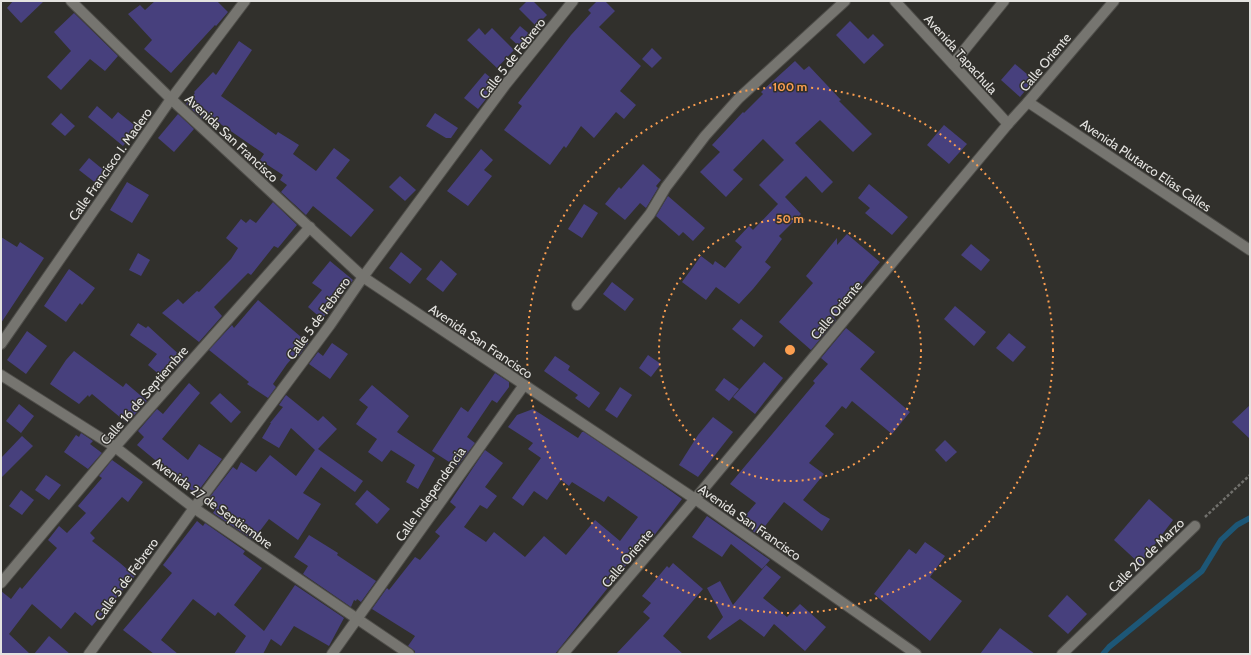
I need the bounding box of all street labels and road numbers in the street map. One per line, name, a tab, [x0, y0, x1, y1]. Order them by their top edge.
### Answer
street label: Avenida Tapachula	[921, 11, 1002, 98]
street label: Calle 5 de Febrero	[475, 14, 549, 102]
street label: Calle Oriente	[1016, 29, 1074, 95]
street label: Avenida San Francisco	[182, 91, 282, 185]
street label: Calle Francisco I. Madero	[65, 104, 155, 224]
street label: Avenida Plutarco Elías Calles	[1077, 115, 1215, 215]
street label: Calle 5 de Febrero	[283, 273, 353, 363]
street label: Calle Oriente	[807, 277, 865, 343]
street label: Avenida San Francisco	[426, 300, 536, 382]
street label: Calle 16 de Septiembre	[97, 342, 191, 448]
street label: Calle Independencia	[391, 443, 469, 544]
street label: Avenida 27 de Septiembre	[150, 454, 276, 552]
street label: Avenida San Francisco	[696, 481, 804, 563]
street label: Calle 20 de Marzo	[1105, 515, 1187, 595]
street label: Calle Oriente	[598, 525, 656, 591]
street label: Calle 5 de Febrero	[91, 534, 161, 624]

